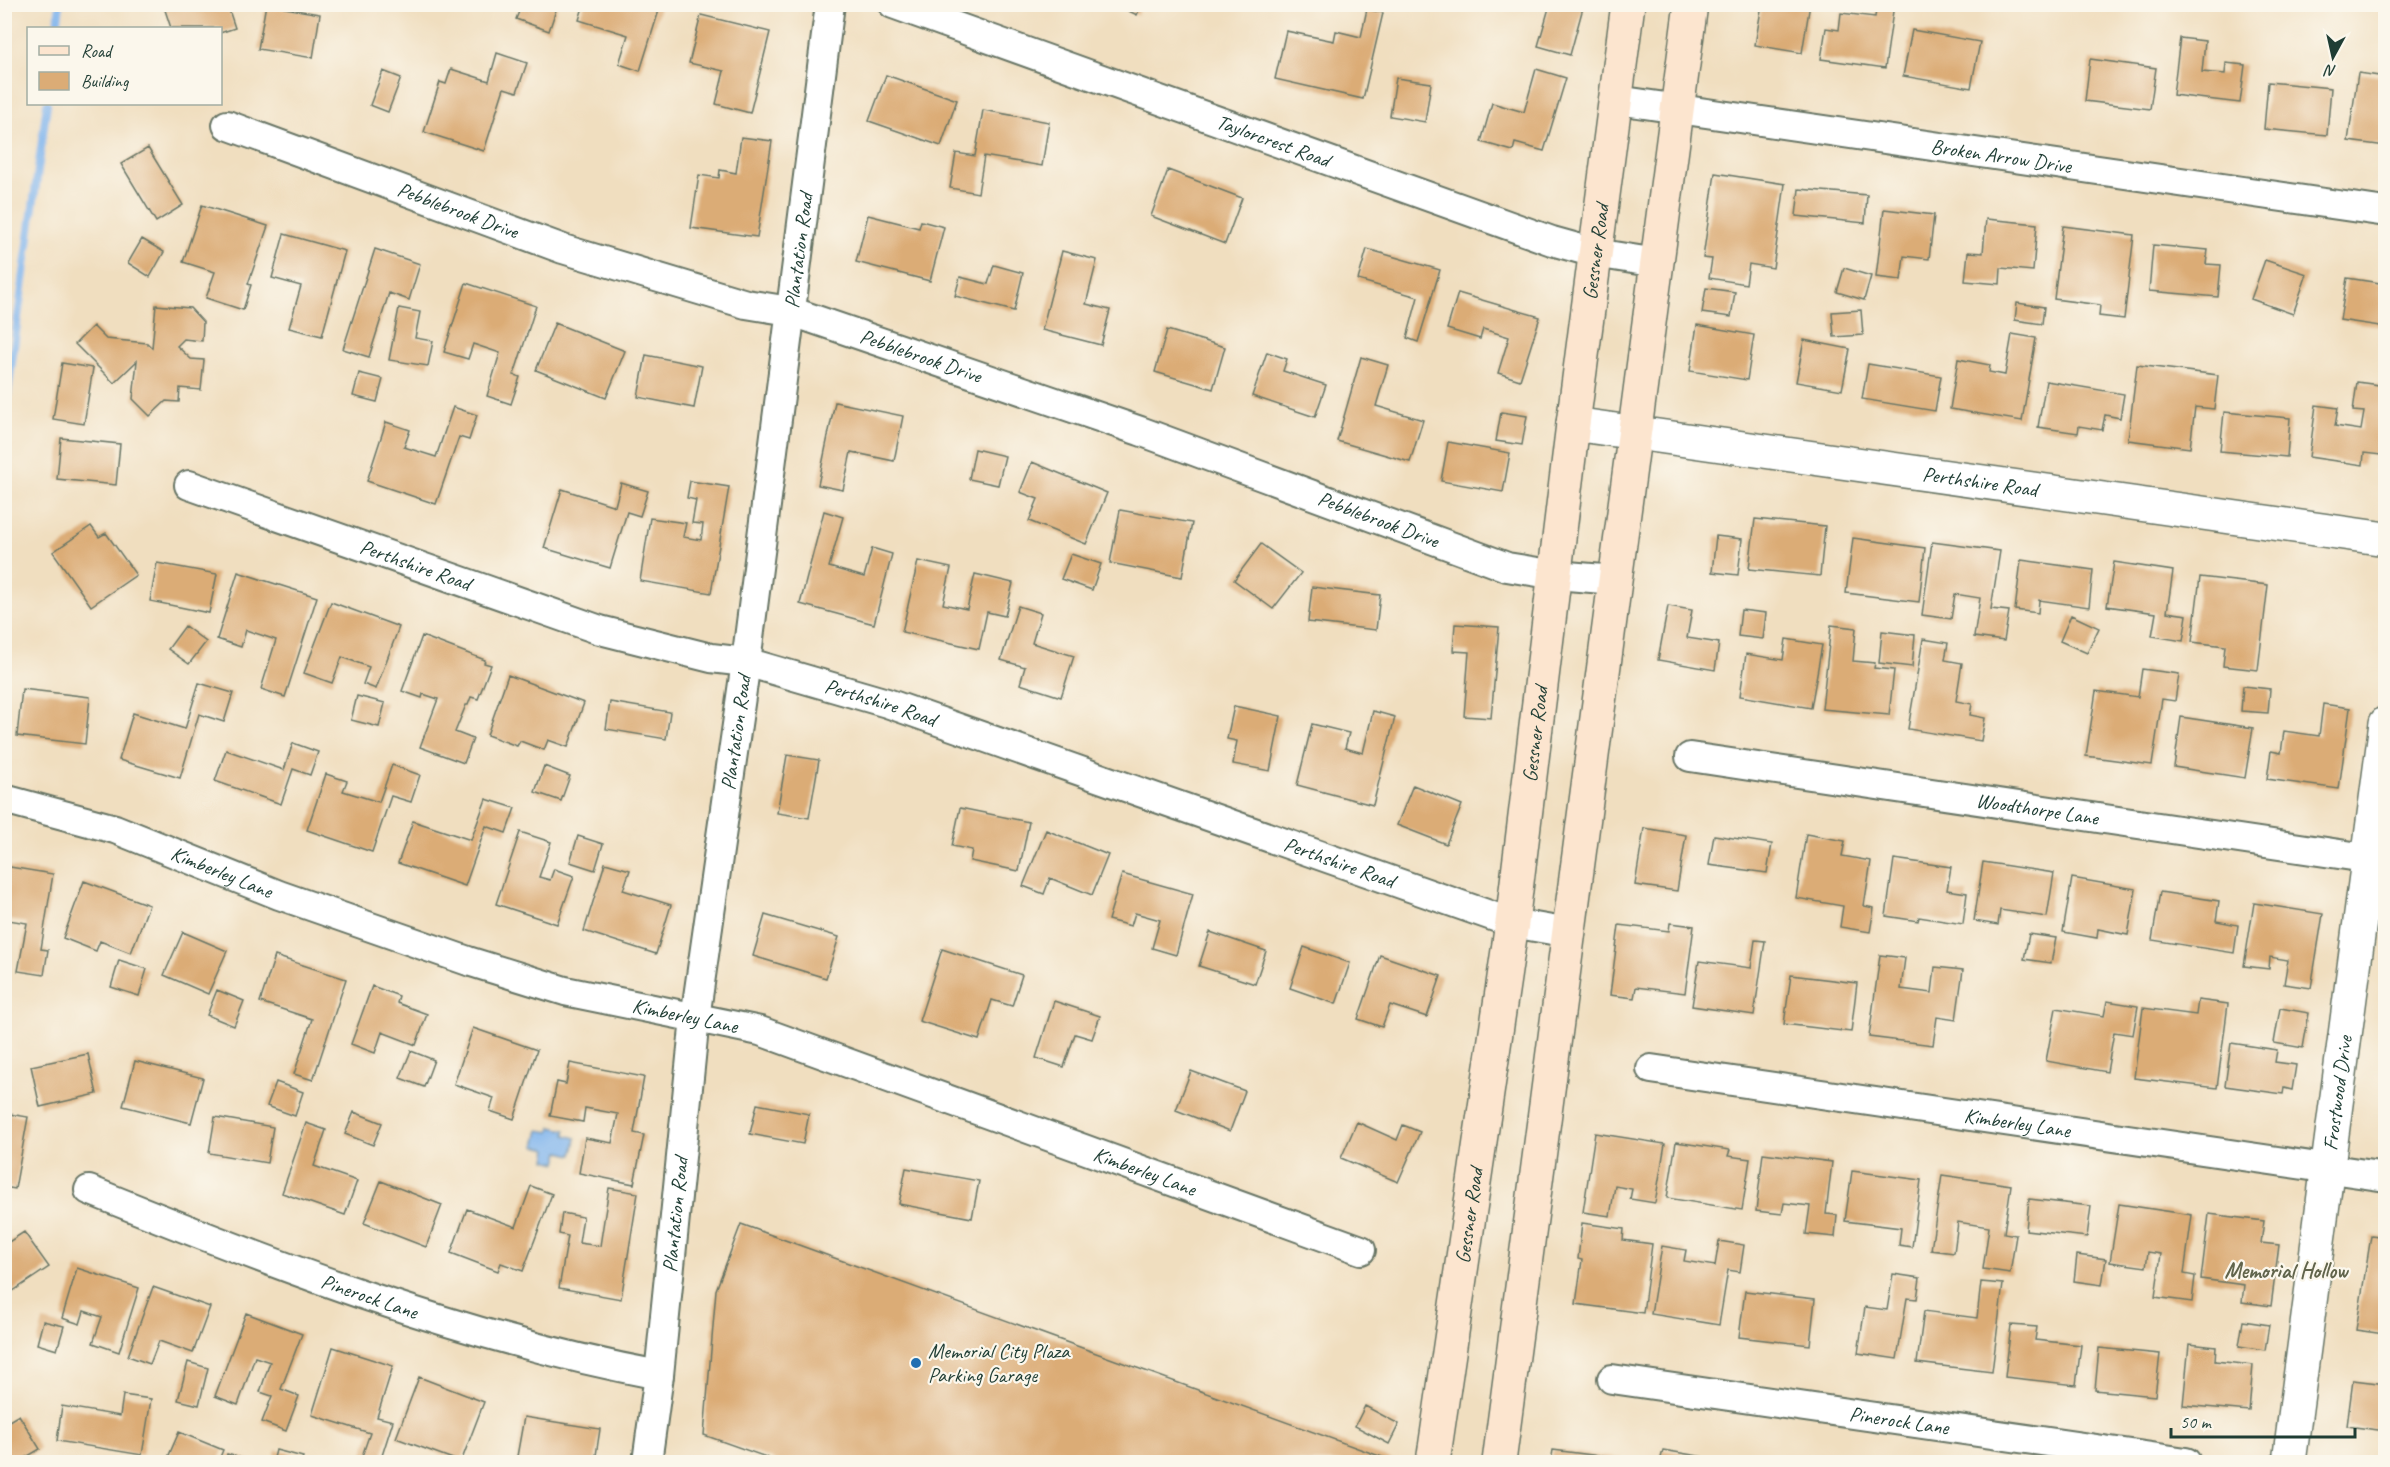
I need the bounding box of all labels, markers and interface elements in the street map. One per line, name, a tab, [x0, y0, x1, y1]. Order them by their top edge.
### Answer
legend	[27, 27, 222, 105]
north arrow	[2303, 27, 2363, 87]
text: Road	[81, 40, 114, 62]
text: N	[2322, 60, 2337, 81]
text: Building	[81, 70, 130, 92]
street label: Taylorcrest Road	[1213, 108, 1337, 174]
street label: Broken Arrow Drive	[1929, 133, 2074, 179]
street label: Pebblebrook Drive	[394, 176, 523, 245]
street label: Plantation Road	[778, 189, 819, 310]
street label: Gessner Road	[1576, 199, 1615, 301]
street label: Pebblebrook Drive	[857, 323, 986, 389]
street label: Perthshire Road	[1921, 461, 2043, 503]
street label: Pebblebrook Drive	[1314, 485, 1443, 554]
street label: Perthshire Road	[357, 533, 478, 598]
street label: Plantation Road	[715, 671, 757, 792]
street label: Perthshire Road	[822, 673, 943, 734]
street label: Gessner Road	[1516, 681, 1554, 784]
street label: Woodthorpe Lane	[1974, 787, 2101, 831]
street label: Perthshire Road	[1281, 831, 1402, 895]
street label: Kimberley Lane	[167, 840, 277, 904]
street label: Kimberley Lane	[630, 992, 741, 1039]
street label: Frostwood Drive	[2317, 1033, 2358, 1152]
street label: Kimberley Lane	[1962, 1102, 2073, 1144]
street label: Kimberley Lane	[1090, 1141, 1201, 1202]
street label: Plantation Road	[656, 1153, 694, 1274]
street label: Gessner Road	[1449, 1162, 1489, 1265]
district label: Memorial Hollow	[2225, 1257, 2349, 1285]
street label: Pinerock Lane	[318, 1268, 422, 1325]
place label: Memorial City Plaza Parking Garage	[928, 1338, 1071, 1388]
marker: Memorial City Plaza Parking Garage	[909, 1356, 923, 1370]
street label: Pinerock Lane	[1848, 1400, 1952, 1441]
scale bar	[2171, 1401, 2356, 1439]
text: 50 m	[2180, 1411, 2213, 1433]

